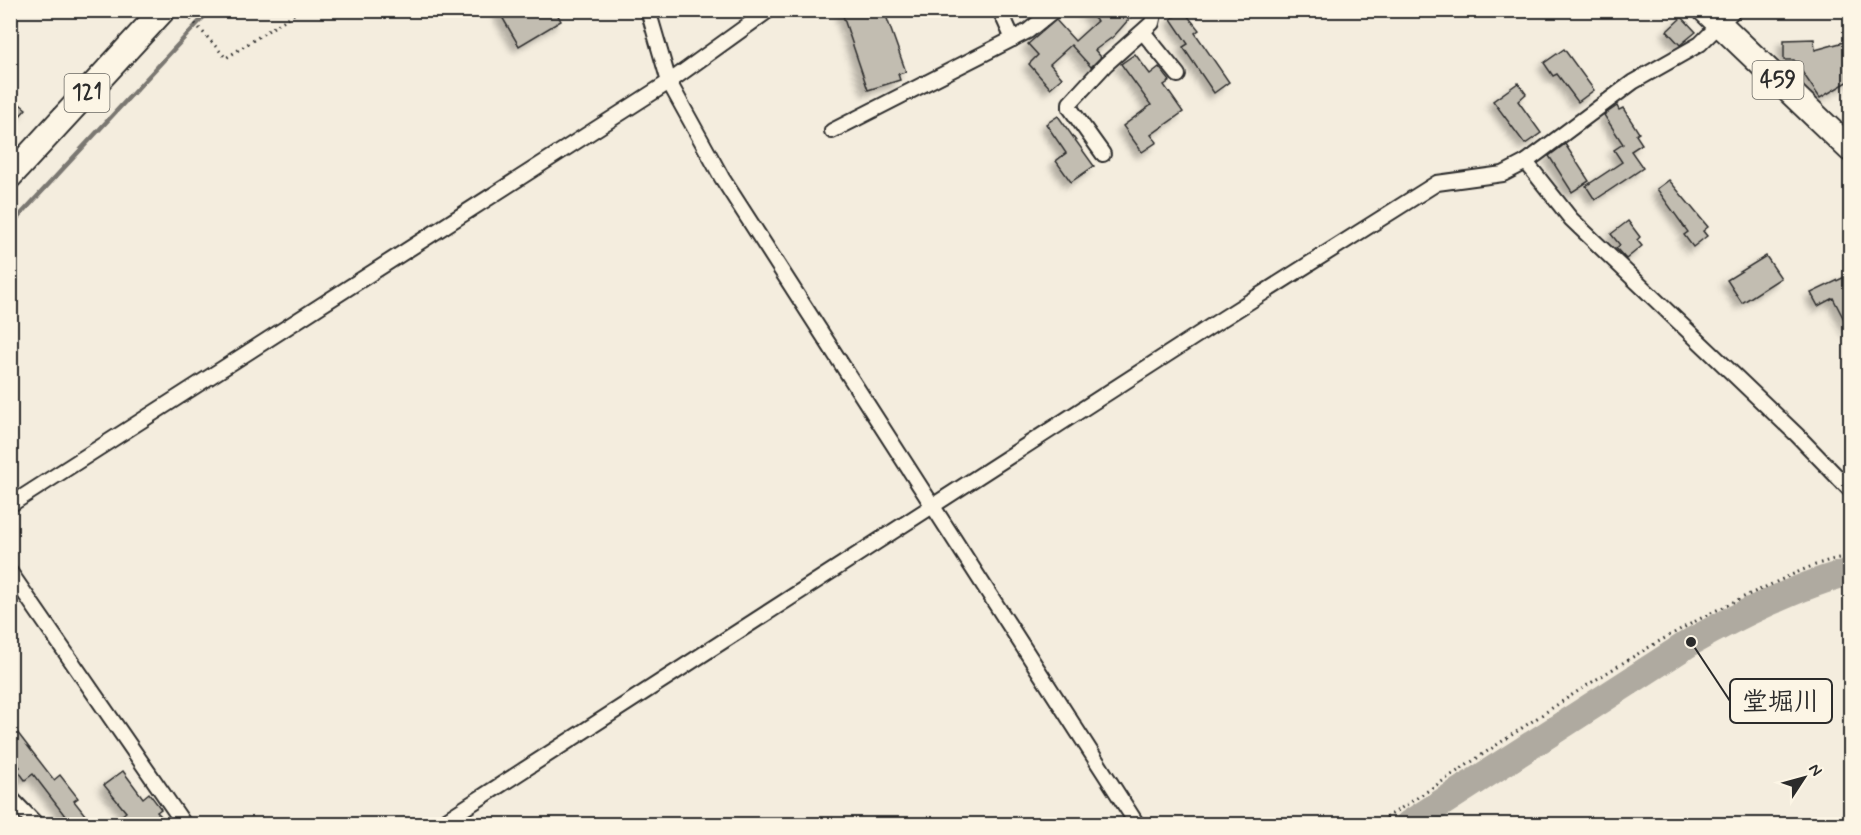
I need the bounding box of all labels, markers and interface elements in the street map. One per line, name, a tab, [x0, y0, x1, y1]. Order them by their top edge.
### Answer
road number: 459	[1752, 61, 1804, 99]
road number: 121	[64, 74, 110, 112]
callout: 堂堀川	[1730, 679, 1832, 723]
text: 堂堀川	[1742, 686, 1820, 720]
north arrow	[1774, 748, 1834, 808]
text: N	[1803, 760, 1827, 781]

